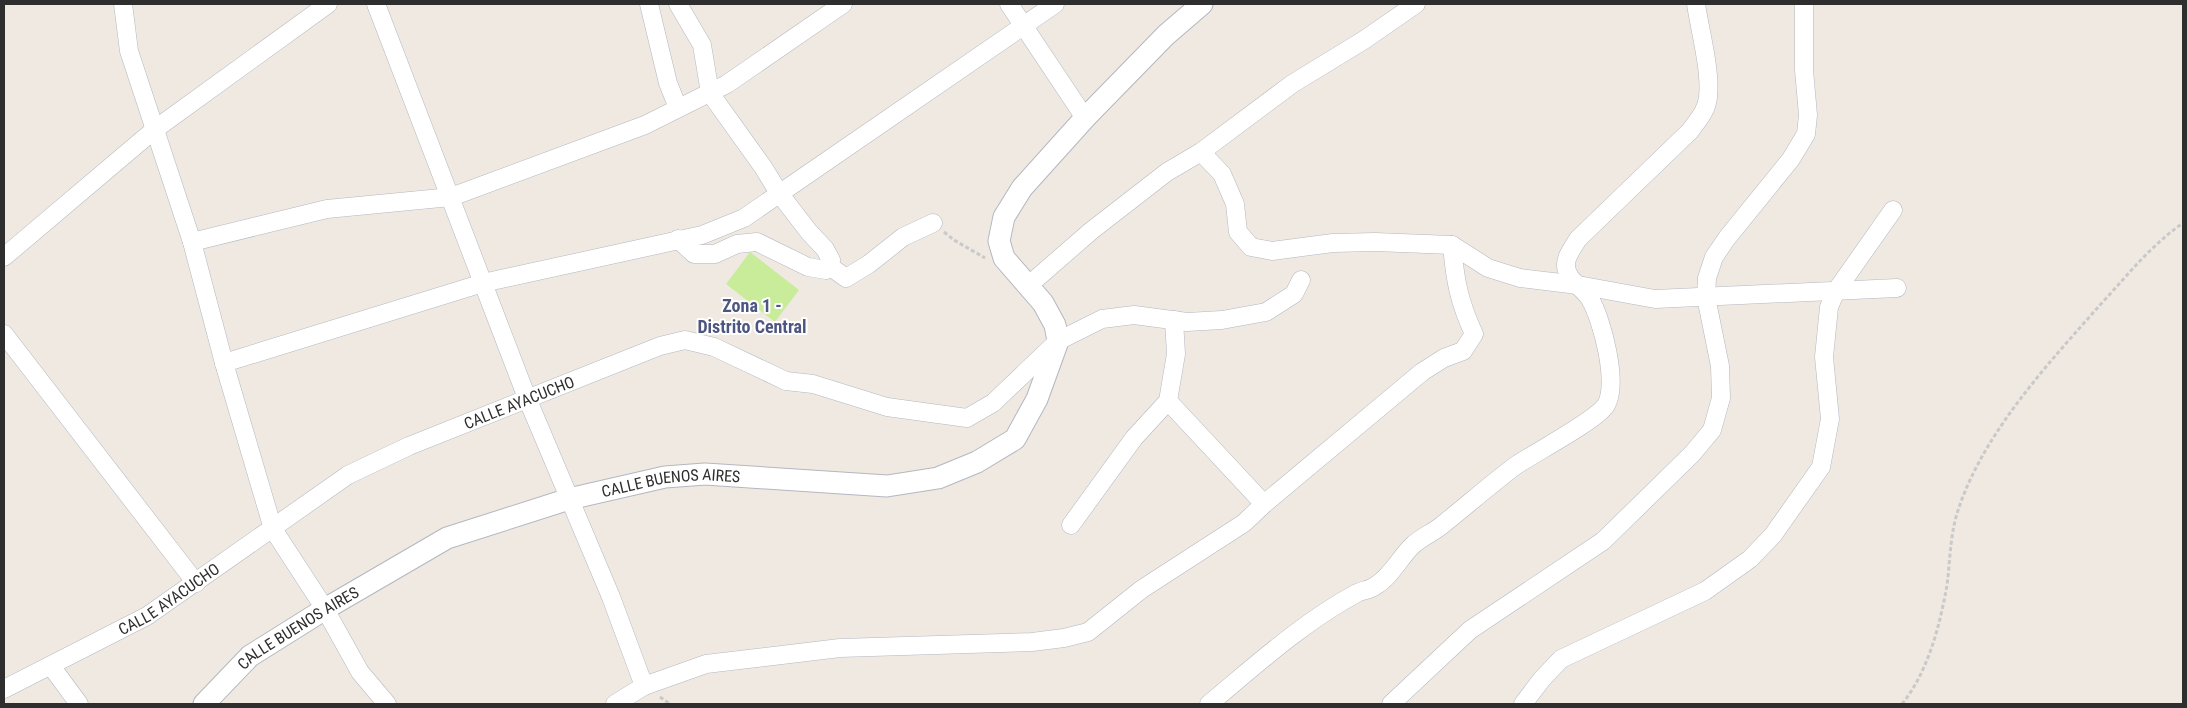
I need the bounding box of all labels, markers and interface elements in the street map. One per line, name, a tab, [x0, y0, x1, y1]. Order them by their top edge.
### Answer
district label: Zona 1 - Distrito Central	[697, 295, 807, 337]
street label: CALLE AYACUCHO	[461, 372, 577, 433]
street label: CALLE BUENOS AIRES	[600, 465, 741, 501]
street label: CALLE AYACUCHO	[115, 559, 223, 639]
street label: CALLE BUENOS AIRES	[233, 583, 362, 673]

